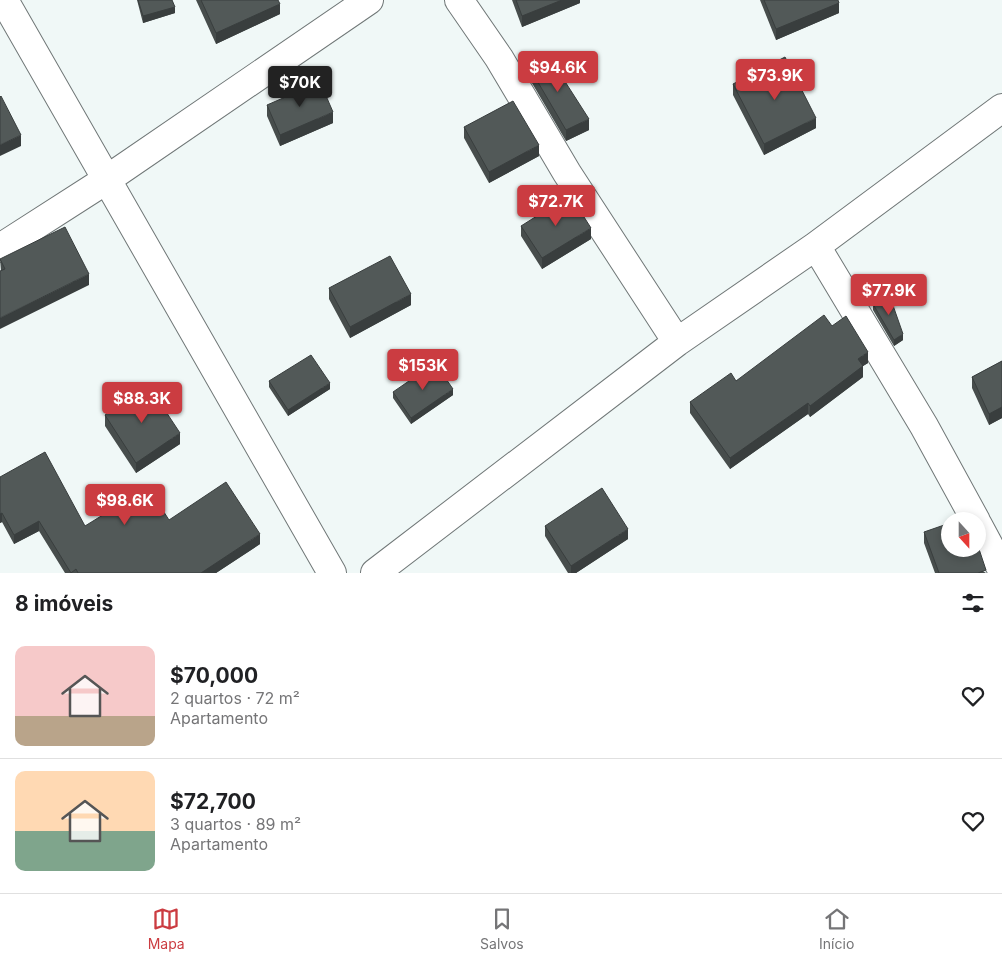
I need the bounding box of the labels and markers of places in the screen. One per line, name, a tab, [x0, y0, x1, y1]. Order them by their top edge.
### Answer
pin: $94.6K	[517, 51, 599, 93]
pin: $73.9K	[734, 58, 816, 101]
pin: $70K	[270, 66, 330, 108]
pin: $72.7K	[515, 184, 597, 227]
pin: $77.9K	[848, 274, 930, 316]
pin: $153K	[388, 348, 458, 391]
pin: $88.3K	[101, 382, 183, 424]
pin: $98.6K	[84, 484, 166, 526]

